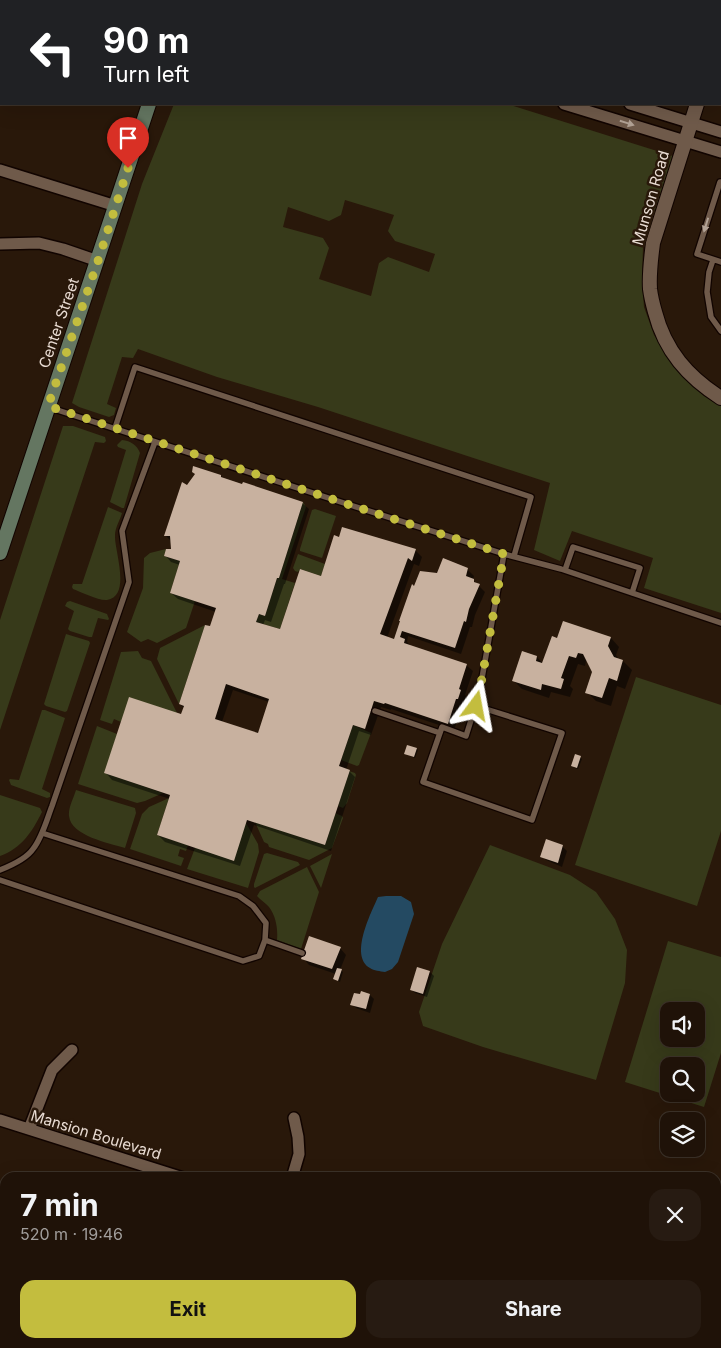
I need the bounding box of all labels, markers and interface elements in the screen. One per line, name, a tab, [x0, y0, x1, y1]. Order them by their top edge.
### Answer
text: 90 m	[103, 19, 190, 61]
icon: left	[20, 20, 85, 85]
text: Turn left	[103, 61, 189, 87]
pin	[107, 117, 149, 168]
one-way arrow	[620, 120, 635, 128]
icon: arrive	[114, 124, 142, 152]
street label: Munson Road	[628, 148, 673, 247]
one-way arrow	[702, 218, 710, 233]
street label: Center Street	[34, 275, 83, 370]
position arrow	[449, 679, 501, 731]
map controls	[660, 1002, 705, 1157]
button: sound	[660, 1002, 705, 1047]
button: search	[660, 1057, 705, 1102]
street label: Mansion Boulevard	[29, 1106, 164, 1163]
button: layers	[660, 1112, 705, 1157]
text: 7 min	[20, 1187, 99, 1223]
button: close	[649, 1189, 701, 1241]
text: 520 m · 19:46	[20, 1224, 123, 1244]
button: Exit	[20, 1280, 356, 1338]
button: Share	[366, 1280, 701, 1338]

